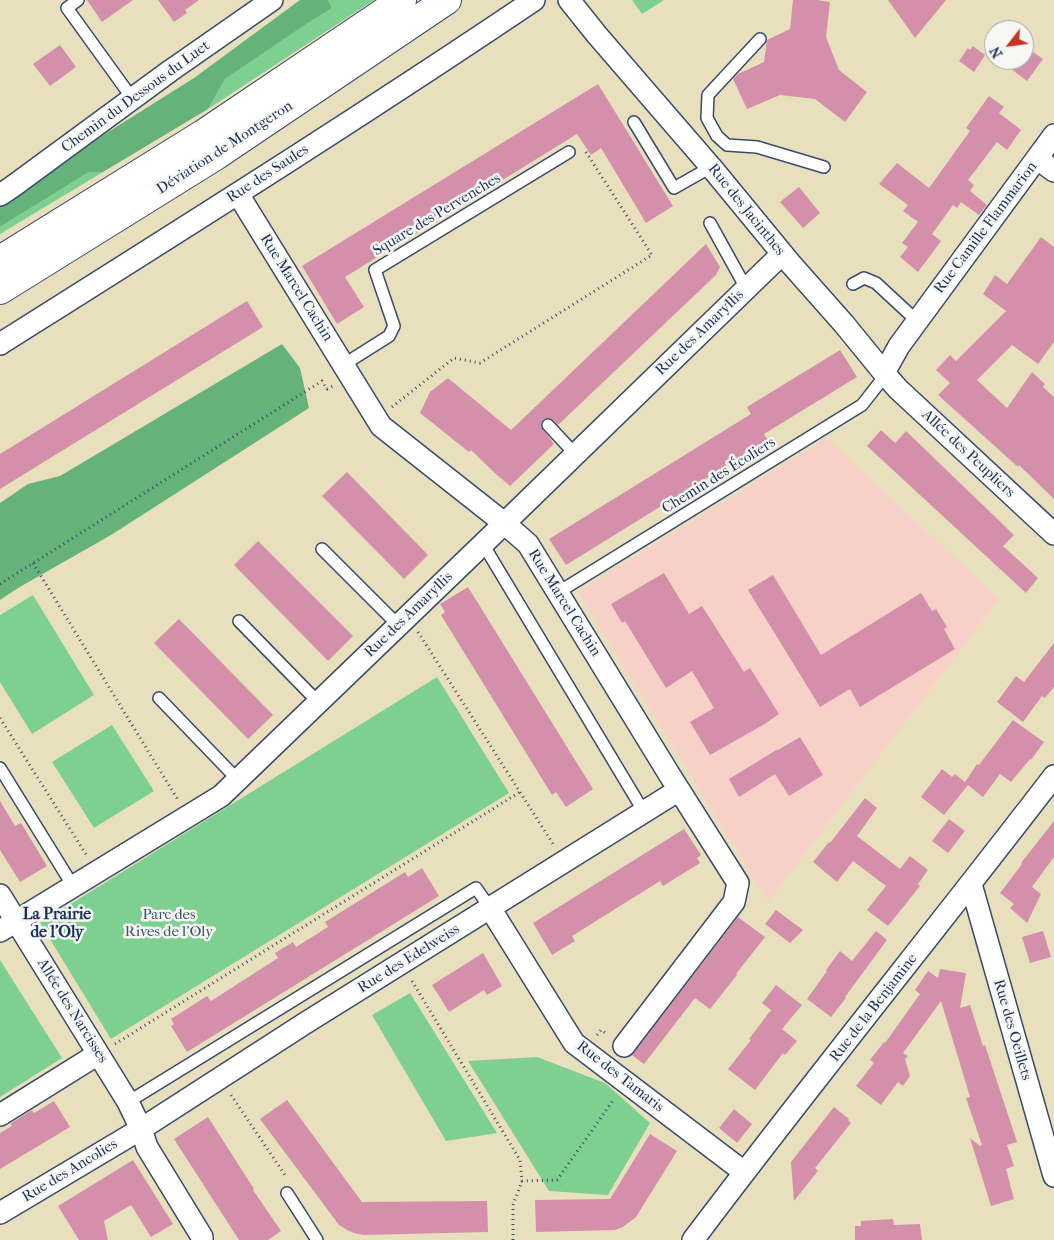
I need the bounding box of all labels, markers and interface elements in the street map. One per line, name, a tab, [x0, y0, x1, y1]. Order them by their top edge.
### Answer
north arrow	[984, 20, 1034, 70]
street label: Chemin du Dessous du Luet	[58, 37, 214, 157]
text: N	[986, 43, 1006, 61]
street label: Déviation de Montgeron	[154, 97, 296, 199]
street label: Rue des Saules	[224, 141, 312, 207]
street label: Rue Camille Flammarion	[931, 158, 1041, 298]
street label: Rue des Jacinthes	[704, 161, 788, 259]
street label: Square des Pervenches	[370, 170, 504, 260]
street label: Rue Marcel Cachin	[256, 231, 336, 345]
street label: Rue des Amaryllis	[652, 286, 748, 380]
street label: Allée des Peupliers	[918, 406, 1018, 502]
street label: Chemin des Écoliers	[659, 434, 779, 518]
street label: Rue Marcel Cachin	[524, 546, 604, 660]
street label: Rue des Amaryllis	[361, 568, 457, 662]
district label: La Prairie de l'Oly	[23, 905, 91, 943]
park label: Parc des Rives de l'Oly	[125, 906, 213, 941]
street label: Rue des Edelweiss	[355, 920, 463, 998]
street label: Rue de la Benjamine	[826, 950, 922, 1066]
street label: Allée des Narcisses	[33, 955, 111, 1067]
street label: Rue des Oeillets	[989, 977, 1035, 1083]
street label: Rue des Tamaris	[573, 1037, 667, 1117]
street label: Rue des Ancolies	[19, 1135, 121, 1207]

